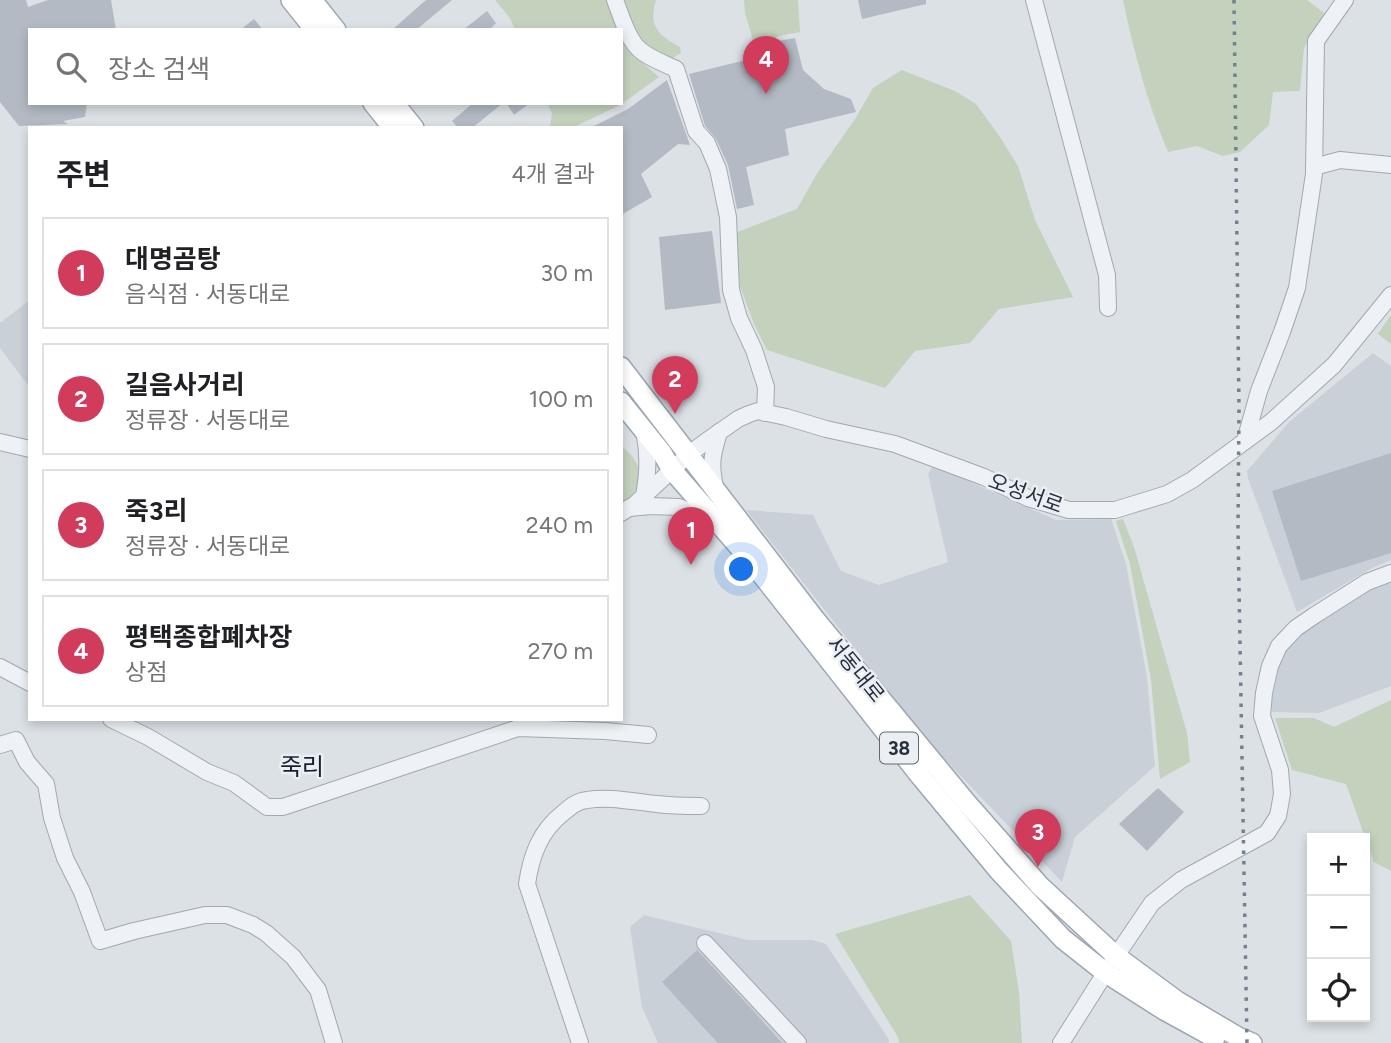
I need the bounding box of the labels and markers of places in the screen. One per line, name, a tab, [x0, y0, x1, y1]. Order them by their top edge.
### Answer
pin: 4	[743, 36, 789, 94]
pin: 2	[652, 356, 698, 414]
pin: 1	[668, 507, 714, 565]
pin: 3	[1015, 809, 1061, 867]

